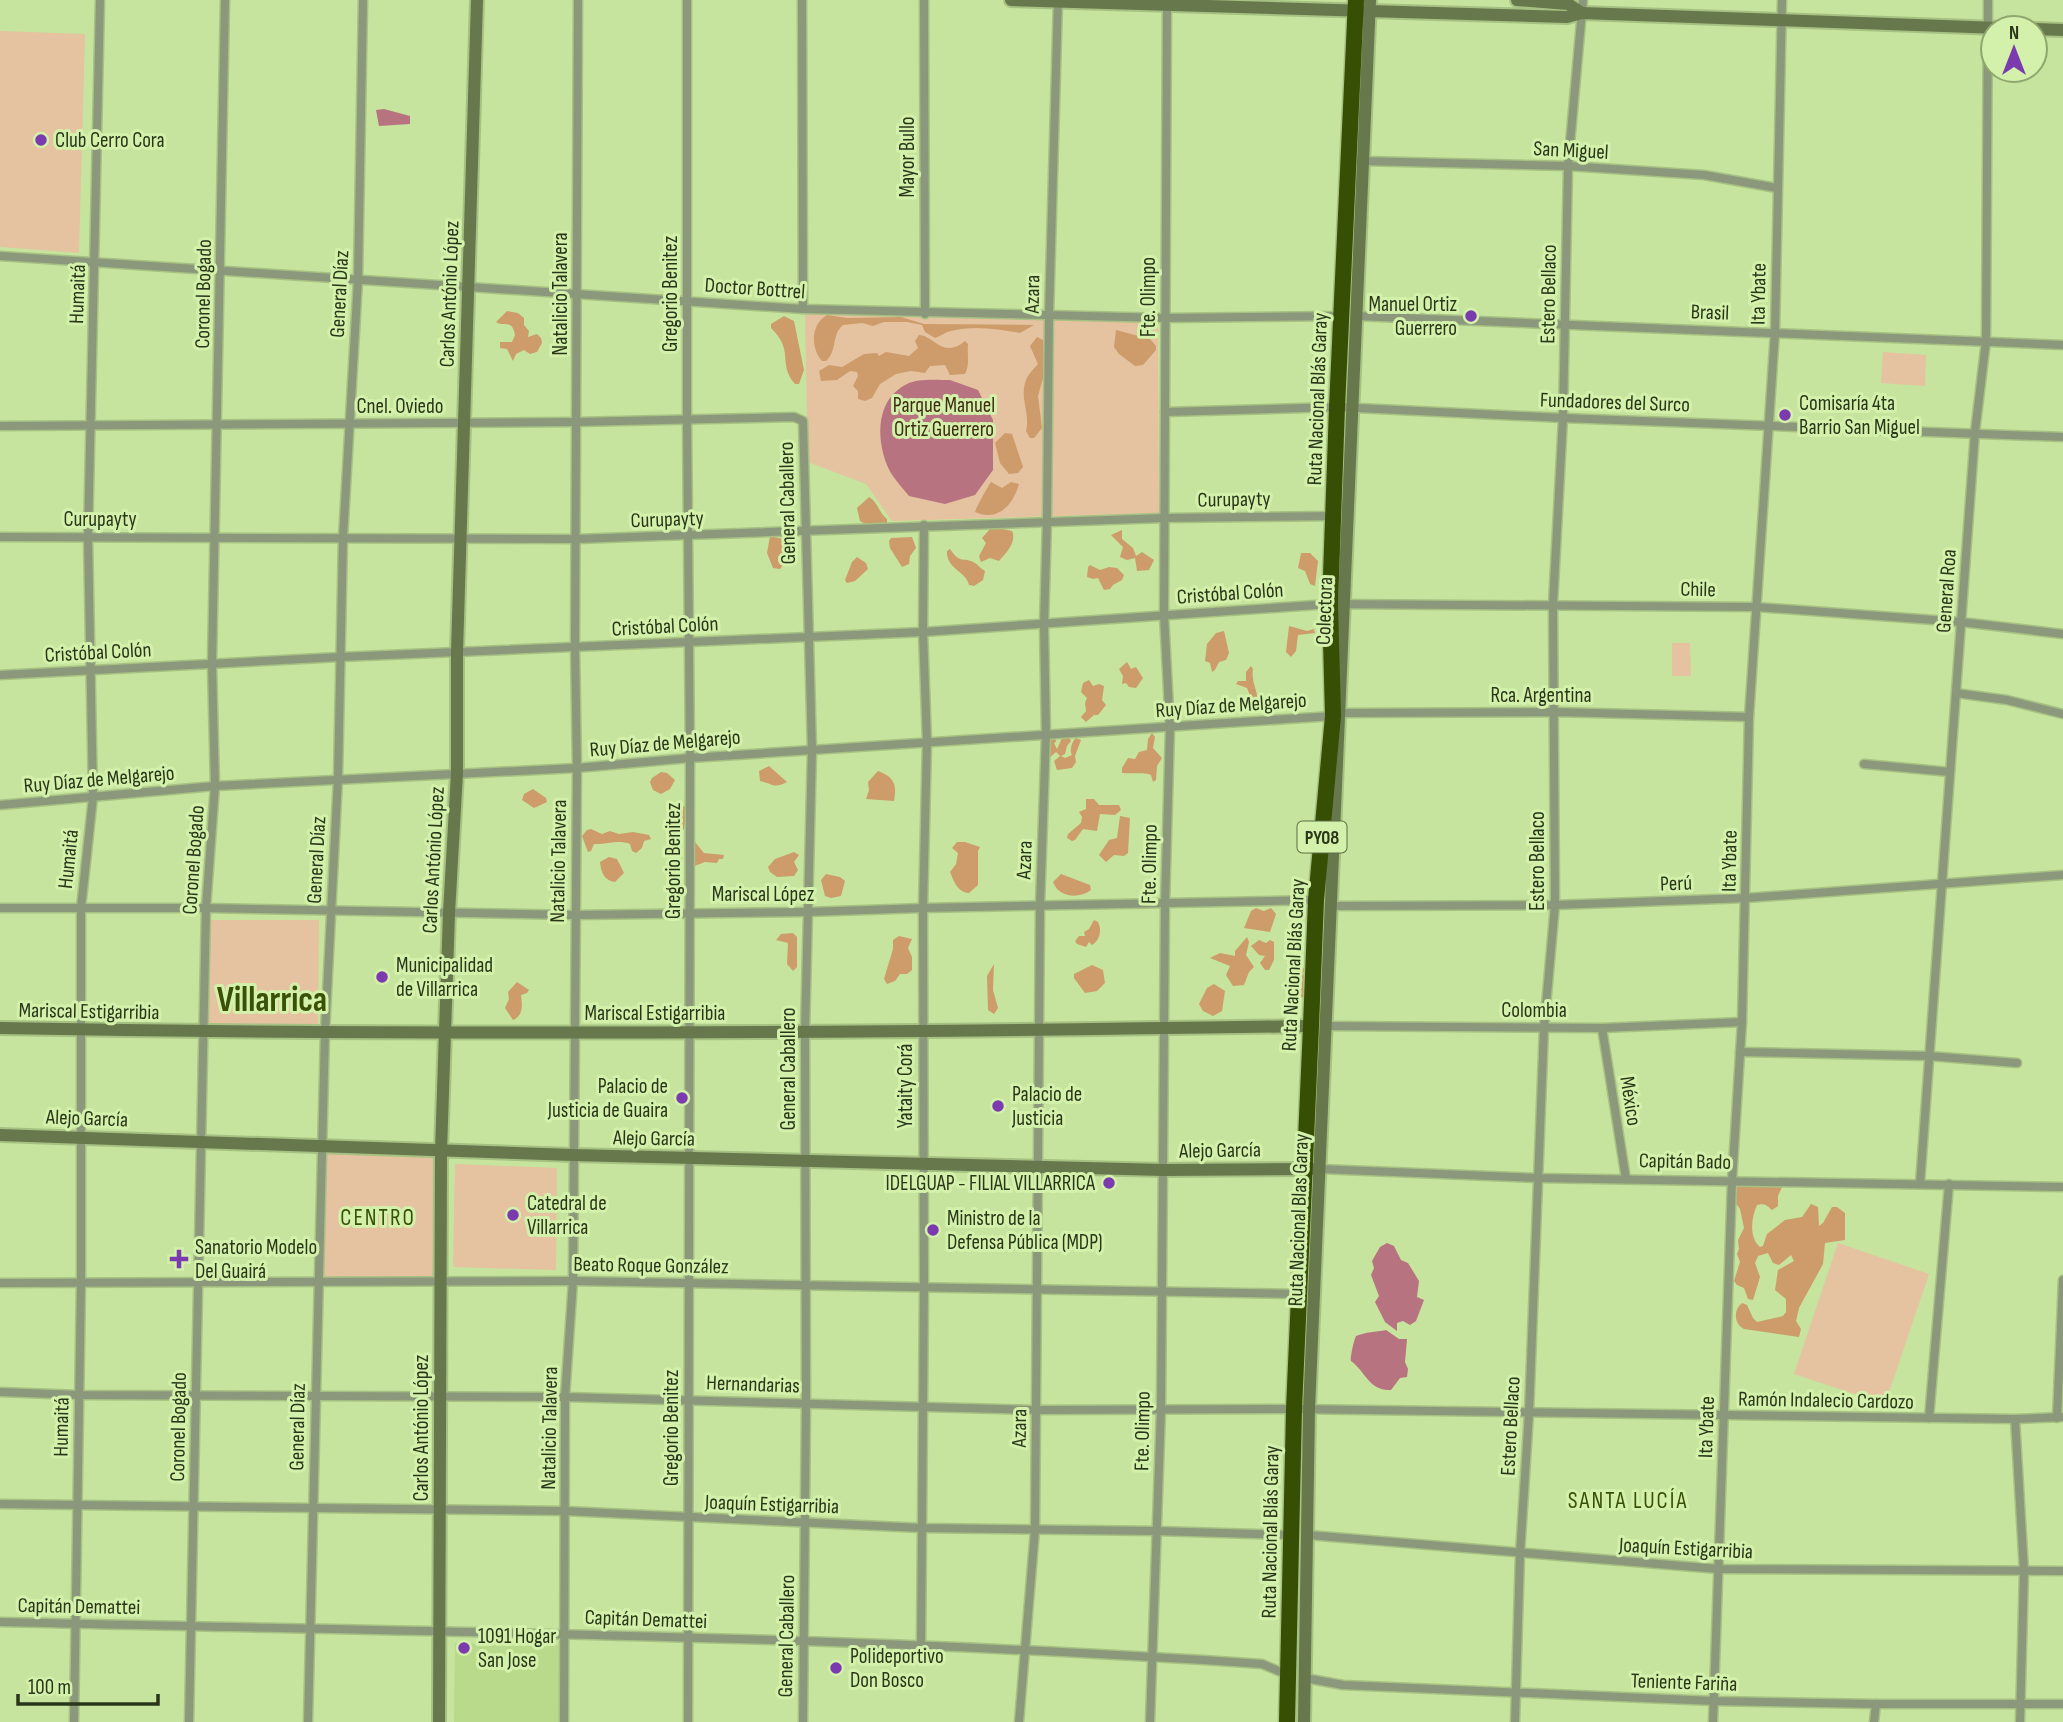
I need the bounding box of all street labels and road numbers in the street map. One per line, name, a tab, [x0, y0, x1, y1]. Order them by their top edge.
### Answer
street label: Mayor Bullo	[895, 116, 920, 198]
street label: San Miguel	[1533, 136, 1609, 165]
street label: Carlos António López	[434, 220, 465, 368]
street label: Natalicio Talavera	[548, 232, 573, 356]
street label: Gregorio Benitez	[658, 235, 683, 352]
street label: Coronel Bogado	[190, 239, 217, 349]
street label: Estero Bellaco	[1535, 244, 1562, 344]
street label: General Díaz	[325, 249, 354, 338]
street label: Fte. Olimpo	[1136, 257, 1161, 337]
street label: Ita Ybate	[1745, 263, 1772, 325]
street label: Humaitá	[64, 264, 91, 324]
street label: Doctor Bottrel	[704, 273, 806, 304]
street label: Azara	[1020, 275, 1045, 315]
street label: Brasil	[1690, 299, 1730, 326]
street label: Ruta Nacional Blás Garay	[1302, 312, 1333, 486]
street label: Fundadores del Surco	[1540, 387, 1690, 418]
street label: Cnel. Oviedo	[356, 394, 444, 419]
street label: General Caballero	[774, 441, 801, 565]
street label: Curupayty	[1197, 486, 1271, 513]
street label: Curupayty	[630, 506, 704, 533]
street label: Curupayty	[63, 507, 137, 532]
street label: General Roa	[1931, 548, 1962, 634]
street label: Cristóbal Colón	[1176, 577, 1284, 610]
street label: Colectora	[1311, 577, 1338, 645]
street label: Chile	[1680, 577, 1716, 602]
street label: Cristóbal Colón	[611, 611, 719, 642]
street label: Cristóbal Colón	[44, 637, 152, 668]
street label: Rca. Argentina	[1490, 683, 1592, 708]
street label: Ruy Díaz de Melgarejo	[1155, 688, 1307, 723]
street label: Ruy Díaz de Melgarejo	[589, 724, 741, 763]
street label: Ruy Díaz de Melgarejo	[23, 760, 175, 799]
street label: Carlos António López	[417, 786, 450, 934]
street label: Natalicio Talavera	[545, 799, 572, 923]
street label: Gregorio Benitez	[661, 802, 686, 919]
street label: Coronel Bogado	[177, 805, 210, 916]
street label: Estero Bellaco	[1525, 811, 1550, 911]
street label: General Díaz	[302, 815, 331, 904]
road number: PY08	[1298, 822, 1346, 852]
street label: Fte. Olimpo	[1136, 824, 1163, 904]
street label: Humaitá	[53, 828, 84, 890]
street label: Ita Ybate	[1716, 830, 1743, 892]
street label: Azara	[1011, 840, 1038, 881]
street label: Perú	[1660, 870, 1692, 897]
street label: Ruta Nacional Blás Garay	[1276, 878, 1311, 1052]
street label: Mariscal López	[712, 882, 815, 907]
street label: Mariscal Estigarribia	[18, 998, 160, 1025]
street label: Colombia	[1501, 998, 1567, 1023]
street label: Mariscal Estigarribia	[585, 1001, 725, 1026]
street label: General Caballero	[776, 1008, 801, 1130]
street label: Yataity Corá	[893, 1044, 918, 1128]
street label: México	[1614, 1075, 1647, 1128]
street label: Alejo García	[45, 1105, 128, 1132]
street label: Alejo García	[612, 1125, 695, 1152]
street label: Ruta Nacional Blas Garay	[1283, 1133, 1314, 1307]
street label: Alejo García	[1178, 1137, 1261, 1164]
street label: Capitán Bado	[1639, 1148, 1731, 1175]
street label: Beato Roque González	[573, 1252, 729, 1279]
street label: Carlos António López	[409, 1354, 434, 1501]
street label: Natalicio Talavera	[536, 1366, 563, 1490]
street label: Gregorio Benitez	[659, 1369, 684, 1486]
street label: Hernandarias	[706, 1370, 800, 1399]
street label: Coronel Bogado	[165, 1372, 192, 1482]
street label: Estero Bellaco	[1495, 1376, 1526, 1476]
street label: General Díaz	[284, 1383, 311, 1471]
street label: Ramón Indalecio Cardozo	[1738, 1386, 1914, 1415]
street label: Fte. Olimpo	[1129, 1391, 1156, 1471]
street label: Ita Ybate	[1693, 1396, 1720, 1458]
street label: Humaitá	[48, 1397, 75, 1457]
street label: Azara	[1007, 1409, 1032, 1449]
street label: Ruta Nacional Blás Garay	[1256, 1445, 1285, 1619]
street label: Joaquín Estigarribia	[703, 1490, 839, 1519]
street label: Joaquín Estigarribia	[1617, 1532, 1754, 1564]
street label: General Caballero	[773, 1574, 800, 1698]
street label: Capitán Demattei	[18, 1593, 140, 1620]
street label: Capitán Demattei	[584, 1605, 708, 1634]
street label: Teniente Fariña	[1630, 1668, 1738, 1697]

